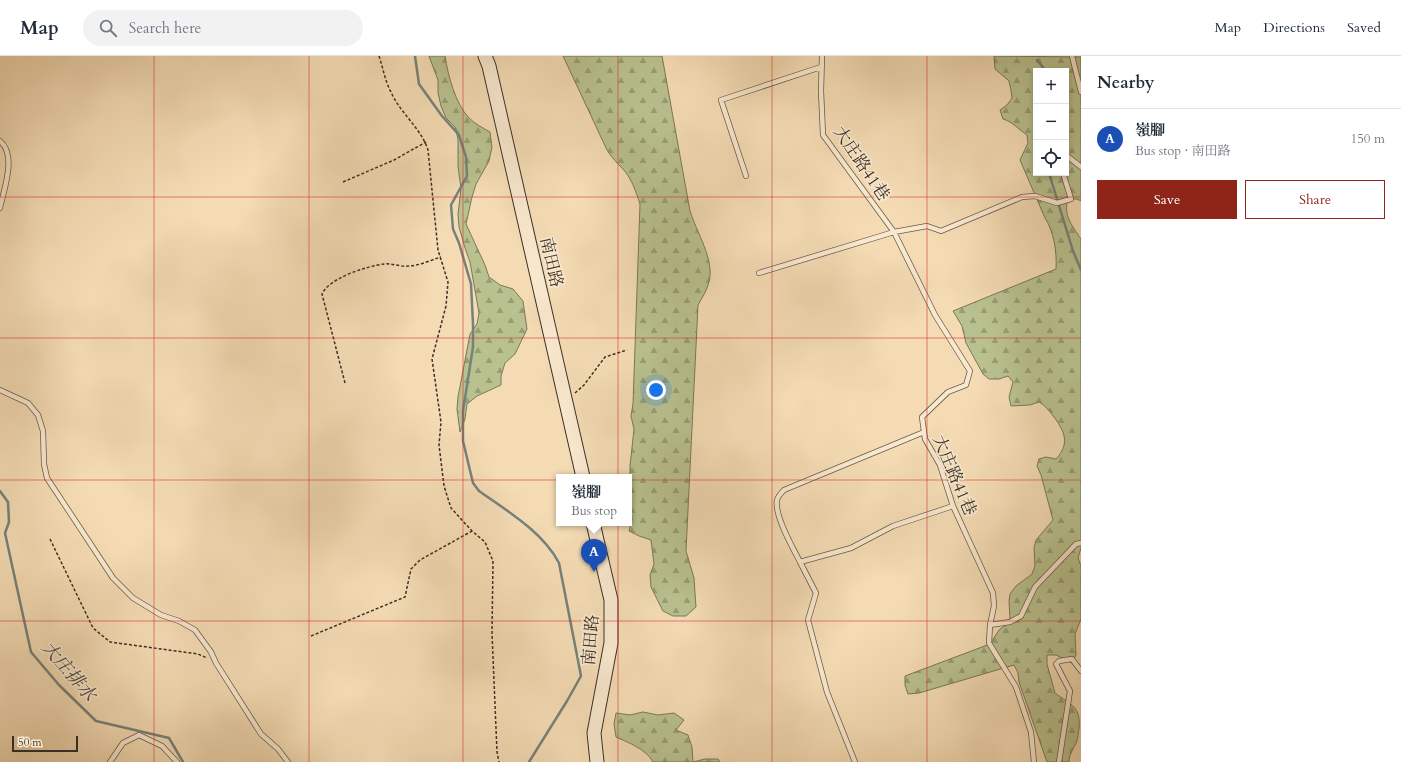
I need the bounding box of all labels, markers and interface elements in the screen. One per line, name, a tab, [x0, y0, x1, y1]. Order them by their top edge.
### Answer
search box	[83, 10, 363, 46]
text: Map	[20, 15, 59, 41]
icon: search	[97, 17, 119, 39]
text: Search here	[129, 18, 201, 38]
text: Map	[1215, 18, 1241, 37]
text: Directions	[1263, 18, 1325, 37]
text: Saved	[1347, 18, 1381, 37]
map controls	[1033, 68, 1069, 176]
button: +	[1033, 68, 1069, 104]
text: Nearby	[1097, 71, 1154, 94]
button: −	[1033, 104, 1069, 140]
text: 嶺腳	[1135, 120, 1165, 140]
street label: 大庄路41巷	[828, 121, 895, 205]
text: A	[1105, 130, 1115, 148]
text: 150 m	[1351, 130, 1385, 148]
button: locate	[1033, 140, 1069, 176]
text: Bus stop · 南田路	[1135, 142, 1231, 160]
button: Save	[1097, 180, 1237, 219]
button: Share	[1245, 180, 1385, 219]
street label: 南田路	[535, 235, 568, 290]
your location	[646, 380, 666, 400]
street label: 大庄路41巷	[927, 431, 982, 519]
popup	[556, 474, 632, 526]
text: 嶺腳	[571, 482, 601, 502]
text: Bus stop	[571, 502, 617, 520]
pin: A	[581, 539, 607, 572]
street label: 南田路	[577, 614, 604, 666]
water label: 大庄排水	[36, 636, 103, 708]
scale bar	[12, 734, 78, 753]
text: 50 m	[18, 735, 42, 750]

